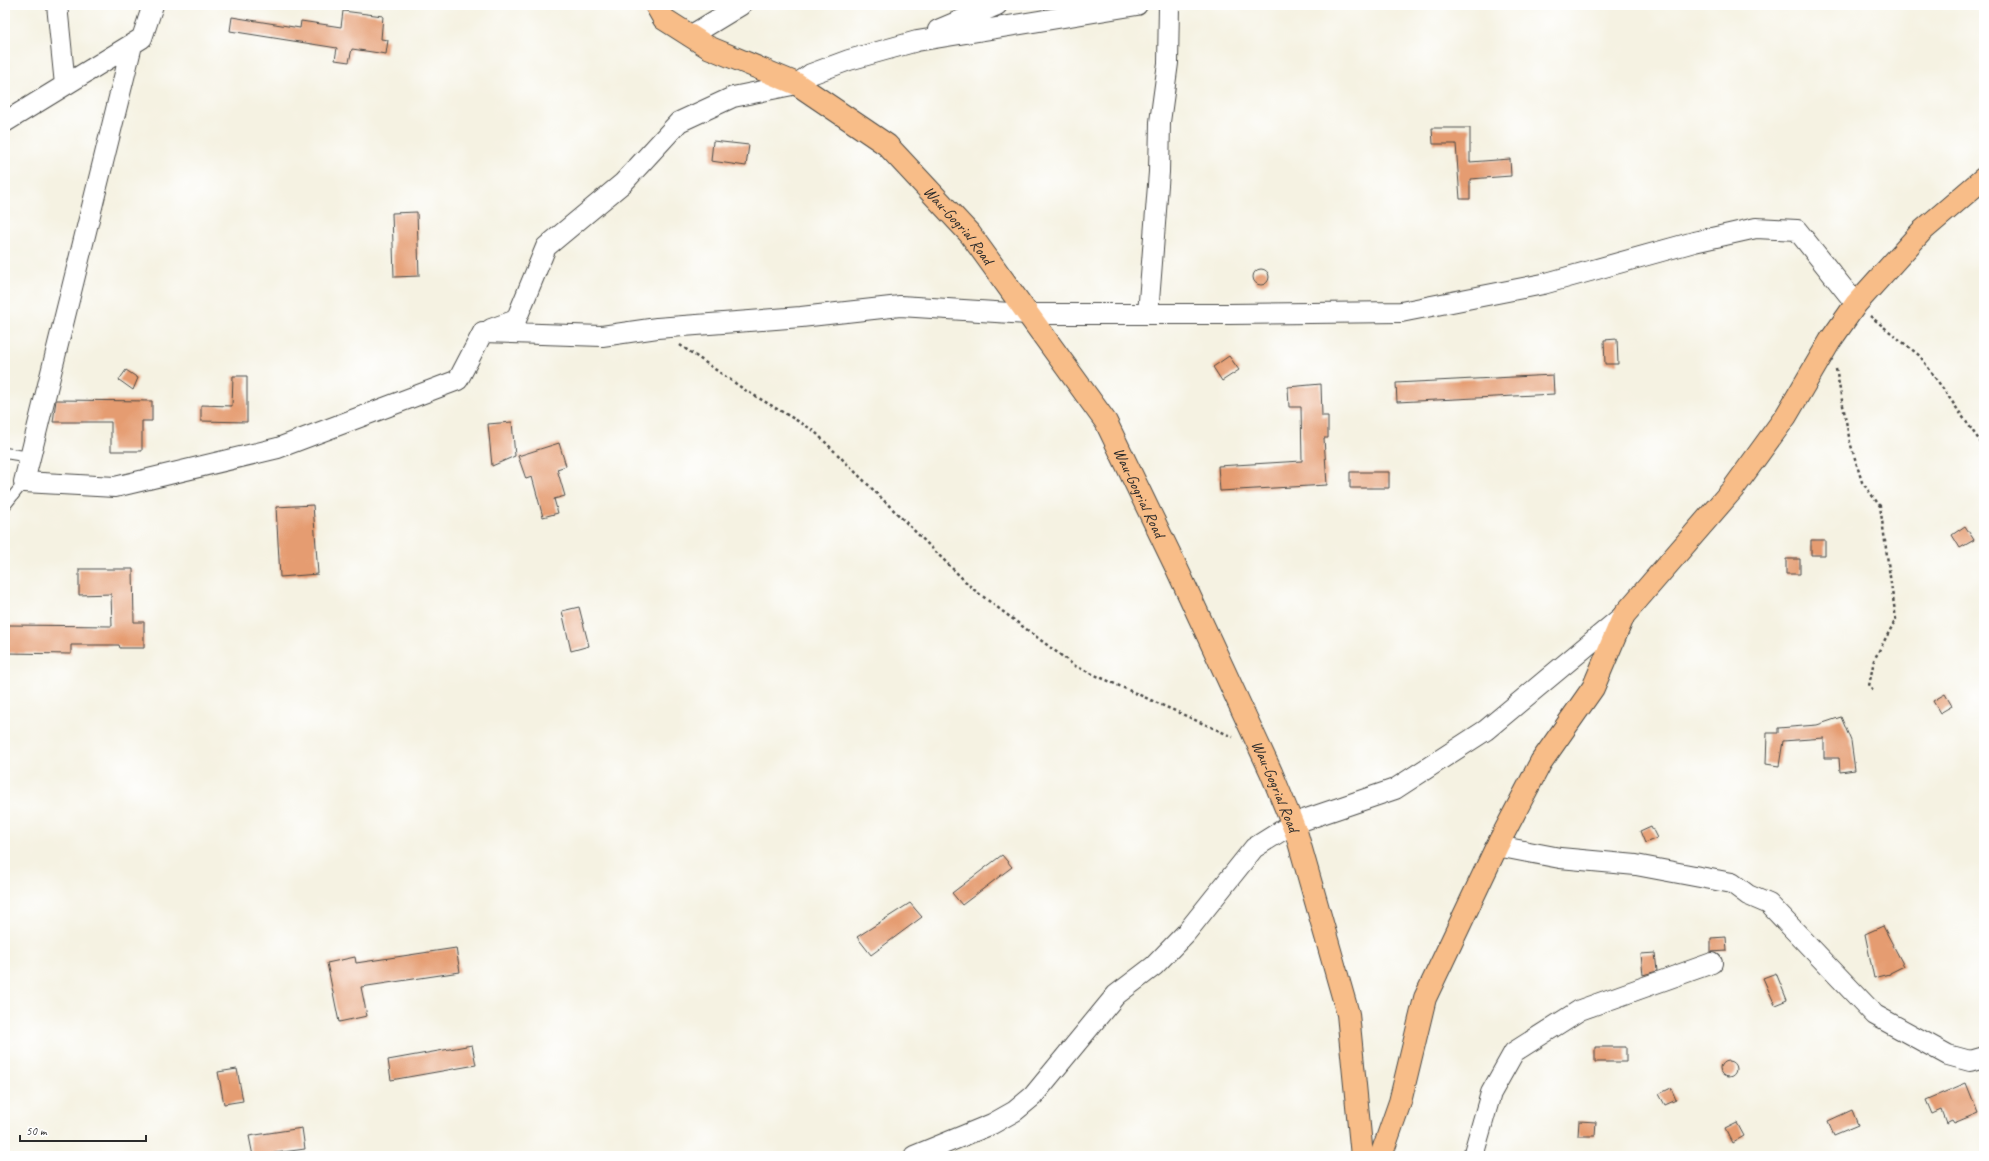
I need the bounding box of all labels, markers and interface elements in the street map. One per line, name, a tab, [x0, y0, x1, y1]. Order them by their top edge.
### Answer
street label: Wau-Gogrial Road	[919, 182, 999, 271]
street label: Wau-Gogrial Road	[1109, 444, 1170, 543]
street label: Wau-Gogrial Road	[1247, 738, 1305, 838]
scale bar	[20, 1117, 146, 1143]
text: 50 m	[26, 1123, 48, 1139]

